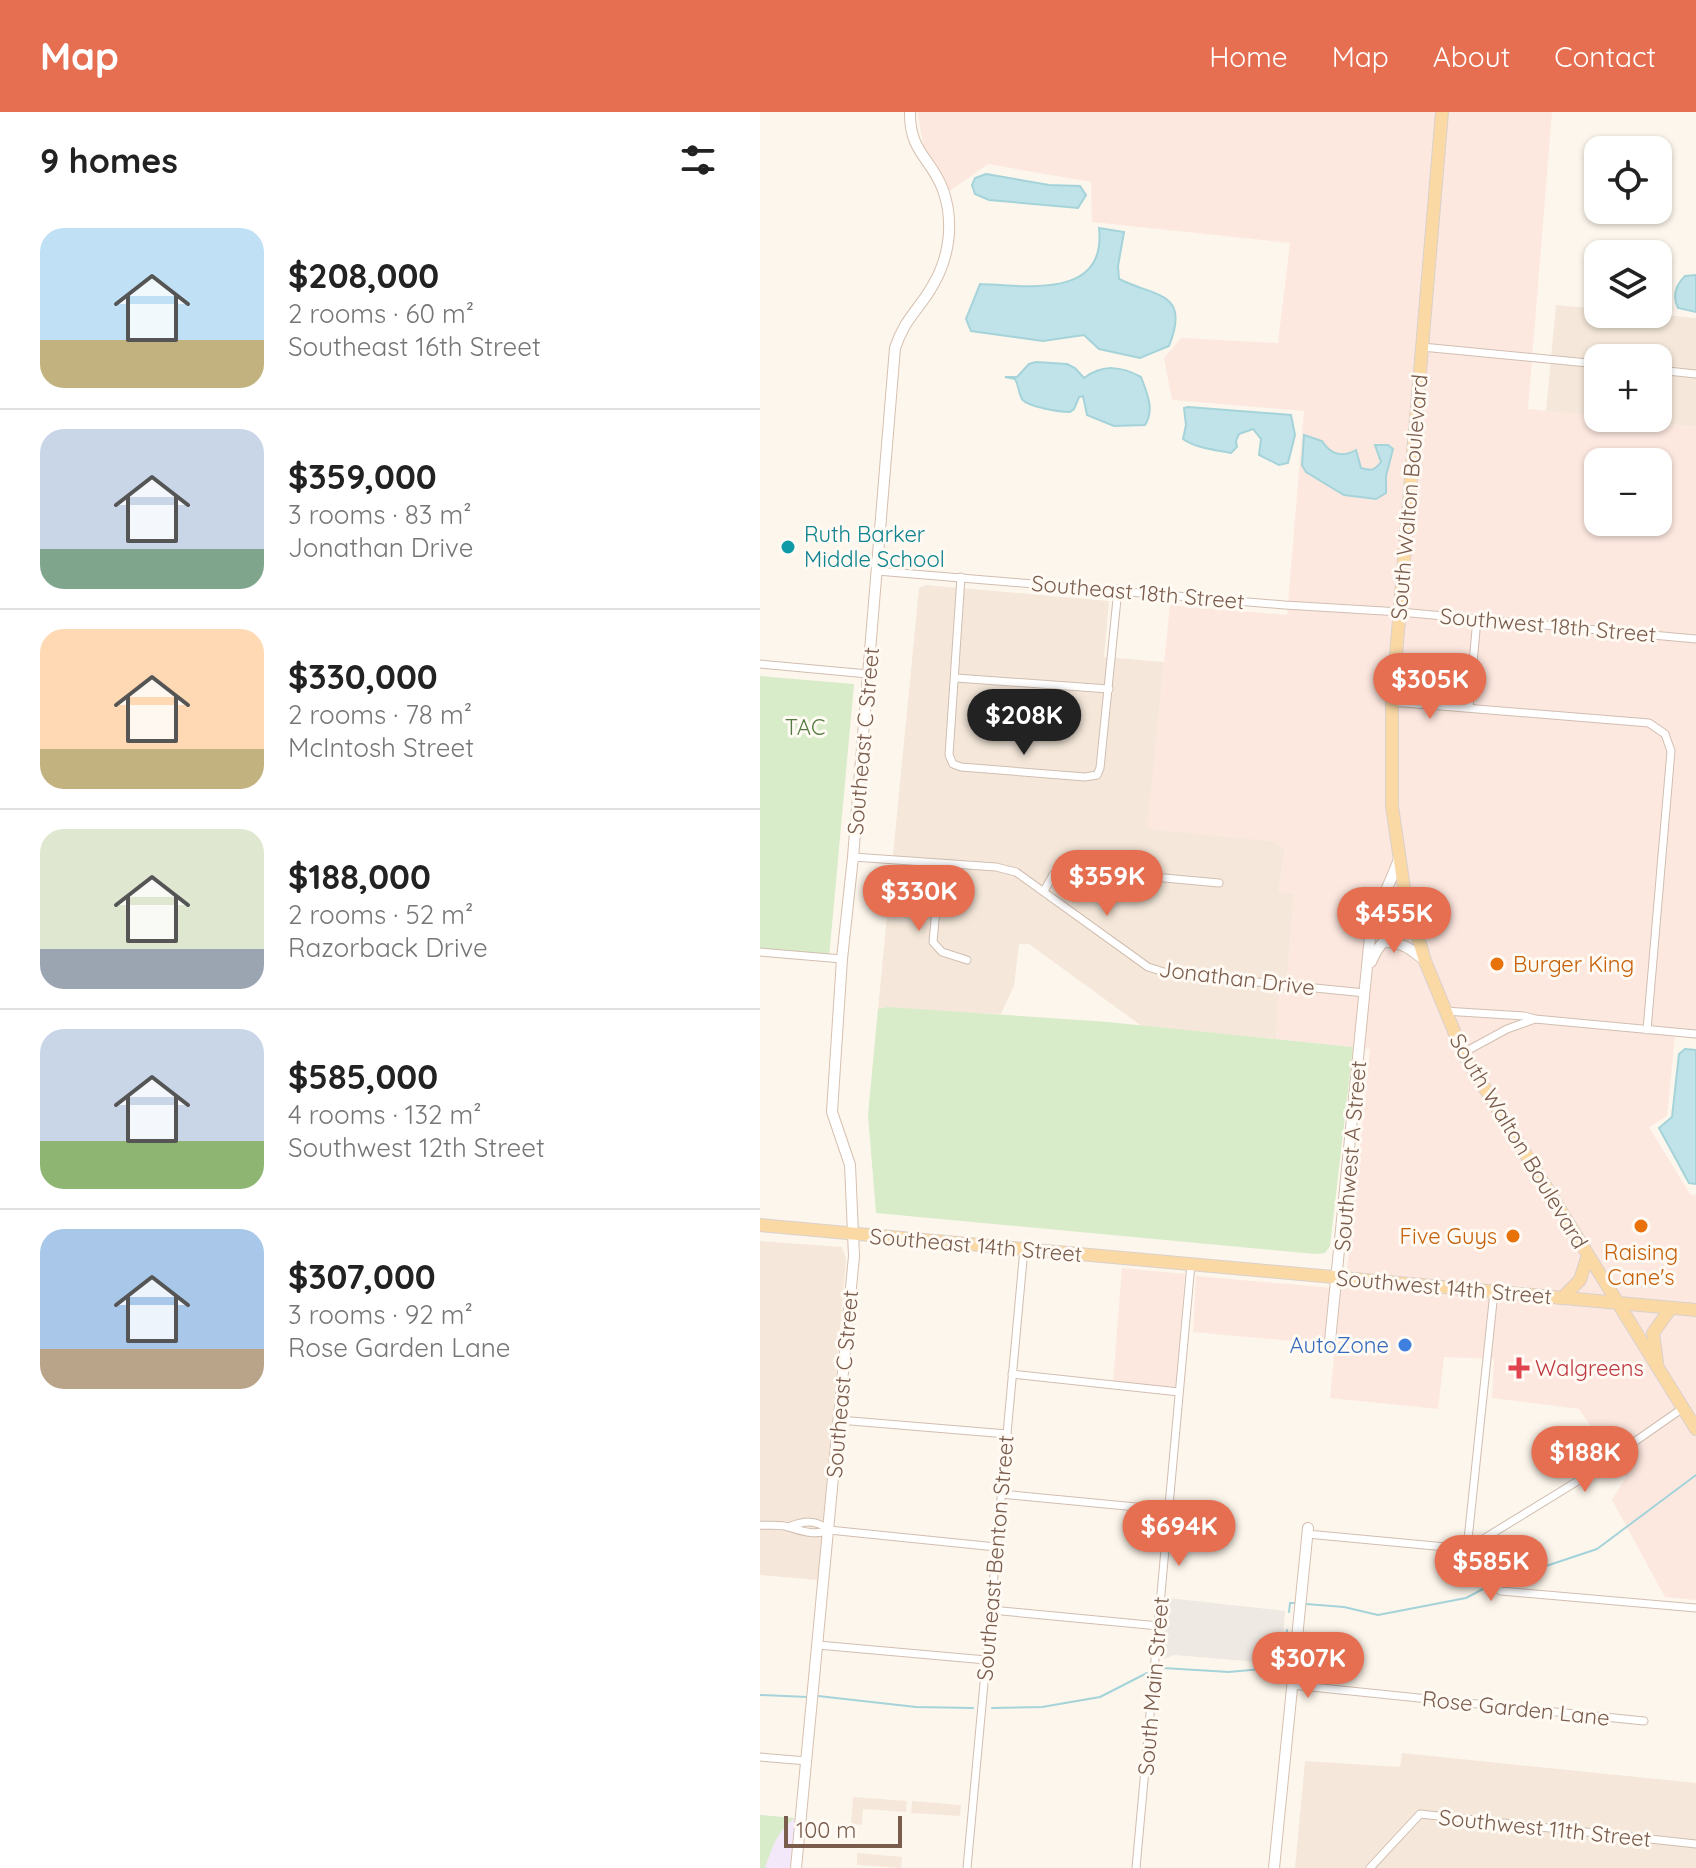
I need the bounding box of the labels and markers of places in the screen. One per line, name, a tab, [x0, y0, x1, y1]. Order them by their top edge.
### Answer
place label: Ruth Barker Middle School	[804, 520, 945, 573]
marker: Ruth Barker Middle School	[779, 538, 797, 556]
pin: $305K	[1374, 653, 1486, 721]
pin: $208K	[968, 689, 1080, 757]
pin: $359K	[1051, 850, 1163, 918]
pin: $330K	[863, 865, 975, 933]
pin: $455K	[1338, 887, 1450, 955]
place label: Burger King	[1513, 950, 1634, 978]
marker: Burger King	[1488, 955, 1506, 973]
marker: Raising Cane's	[1632, 1217, 1650, 1235]
place label: Five Guys	[1399, 1222, 1497, 1250]
marker: Five Guys	[1504, 1227, 1522, 1245]
place label: Raising Cane's	[1604, 1238, 1678, 1291]
place label: AutoZone	[1290, 1331, 1389, 1359]
marker: AutoZone	[1396, 1336, 1414, 1354]
place label: Walgreens	[1535, 1354, 1644, 1382]
marker: Walgreens	[1510, 1359, 1528, 1377]
pin: $188K	[1529, 1426, 1641, 1494]
pin: $694K	[1123, 1500, 1235, 1568]
pin: $585K	[1435, 1535, 1547, 1603]
pin: $307K	[1252, 1632, 1364, 1700]

